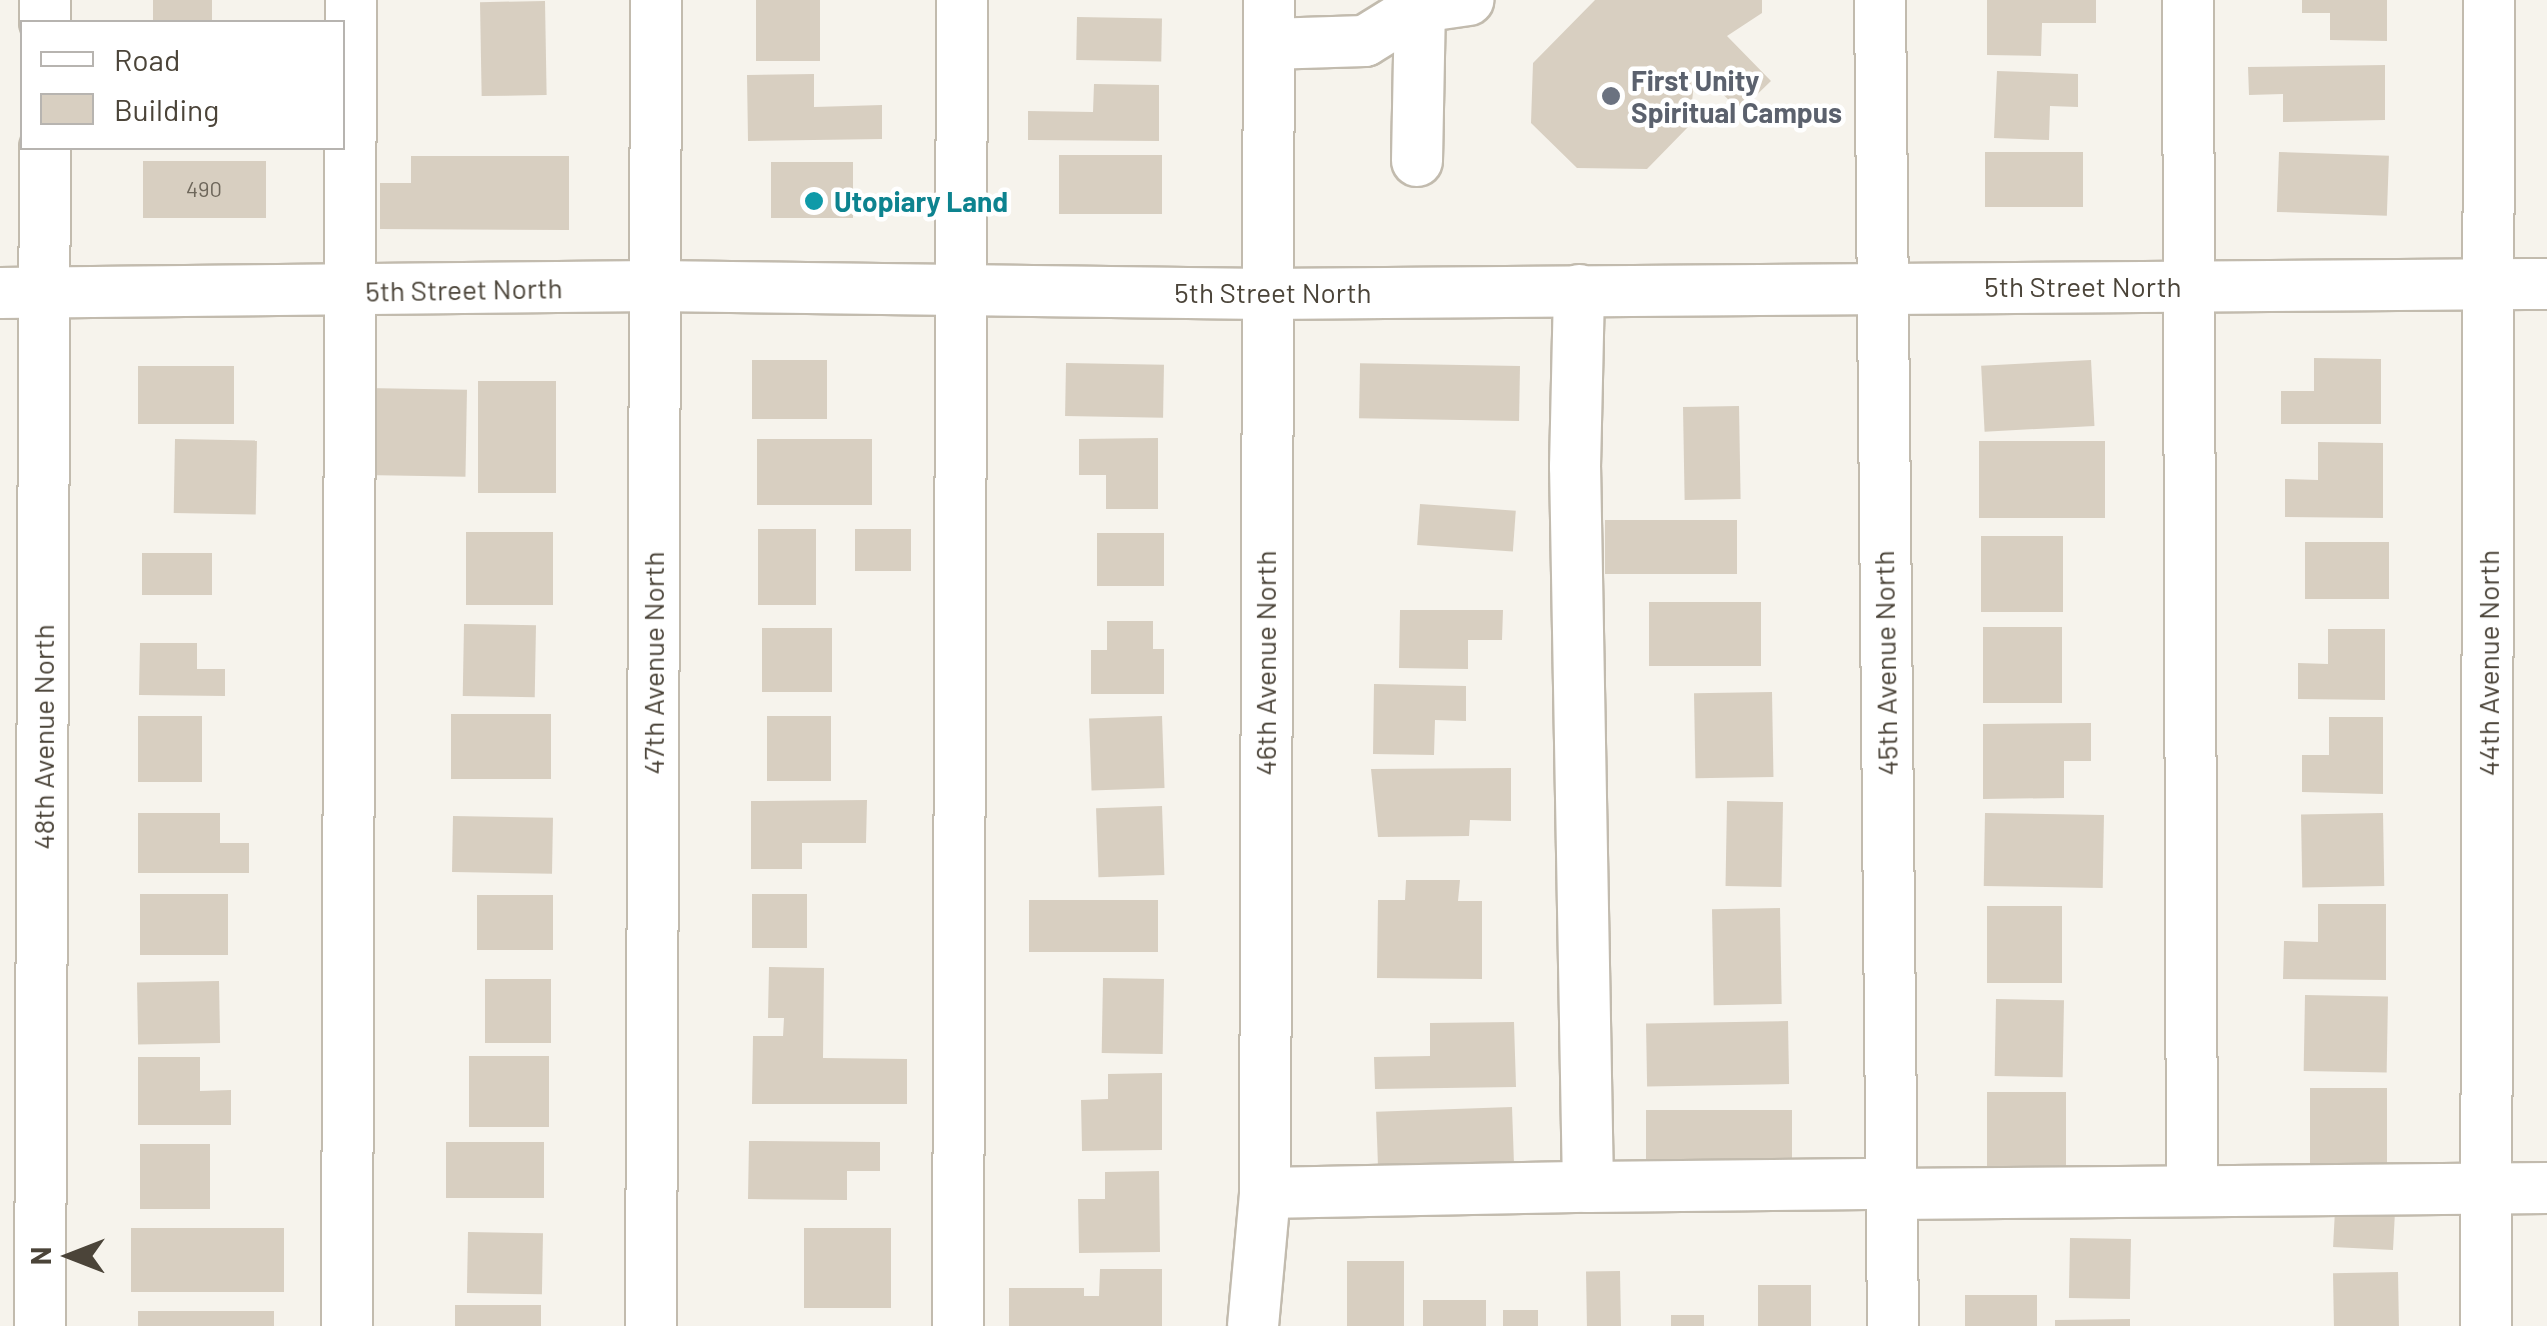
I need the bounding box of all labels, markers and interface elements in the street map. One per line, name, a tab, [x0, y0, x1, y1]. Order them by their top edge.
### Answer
legend	[20, 20, 345, 150]
text: Road	[114, 41, 180, 77]
place label: First Unity Spiritual Campus	[1631, 63, 1842, 129]
marker: First Unity Spiritual Campus	[1600, 85, 1622, 107]
text: Building	[114, 91, 219, 127]
house number: 490	[186, 176, 222, 202]
place label: Utopiary Land	[834, 184, 1008, 218]
marker: Utopiary Land	[803, 190, 825, 212]
street label: 5th Street North	[1984, 269, 2182, 303]
street label: 5th Street North	[365, 270, 563, 308]
street label: 5th Street North	[1174, 275, 1372, 309]
street label: 46th Avenue North	[1248, 550, 1282, 776]
street label: 45th Avenue North	[1866, 550, 1904, 776]
street label: 44th Avenue North	[2471, 550, 2505, 776]
street label: 47th Avenue North	[636, 551, 670, 775]
street label: 48th Avenue North	[26, 624, 60, 850]
north arrow	[20, 1206, 120, 1306]
text: N	[23, 1247, 57, 1265]

